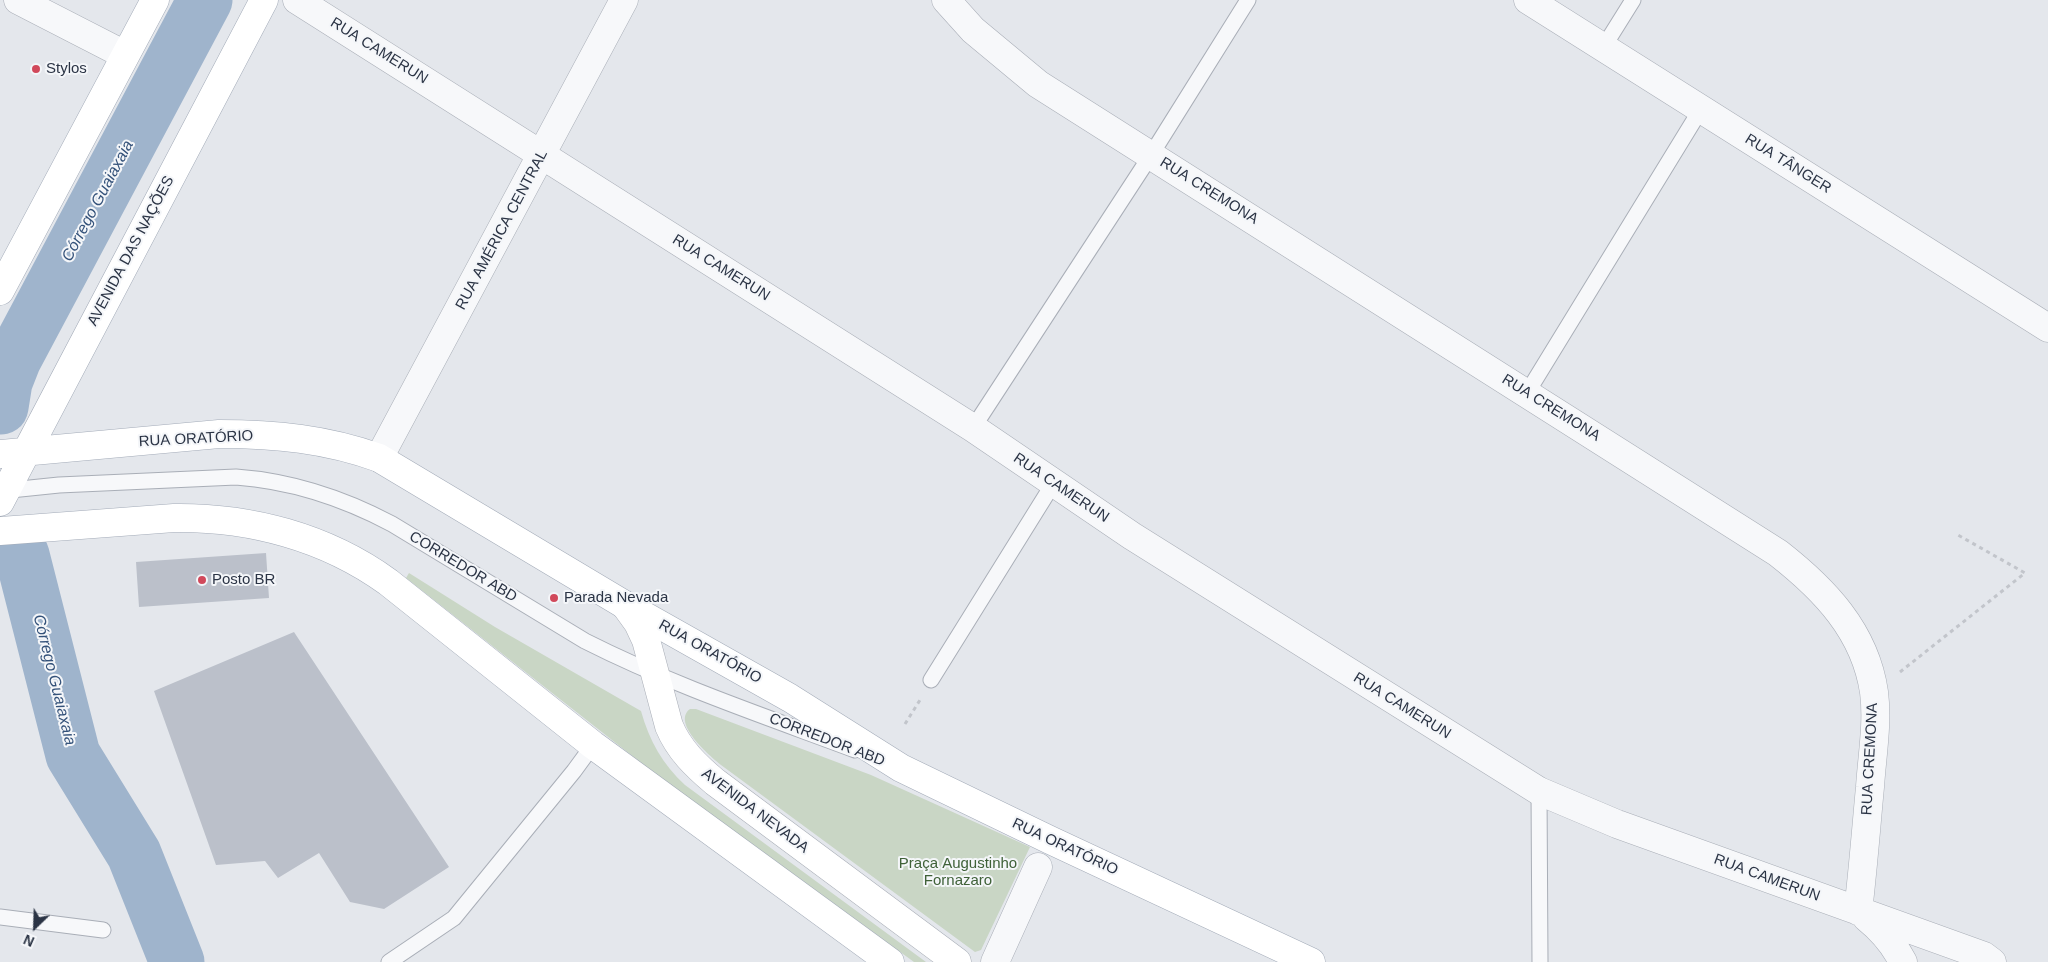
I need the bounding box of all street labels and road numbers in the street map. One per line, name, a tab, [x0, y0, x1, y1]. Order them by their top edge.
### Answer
street label: RUA CAMERUN	[327, 14, 431, 88]
street label: RUA TÂNGER	[1742, 130, 1834, 198]
street label: RUA AMÉRICA CENTRAL	[452, 147, 552, 313]
street label: RUA CREMONA	[1157, 154, 1261, 228]
street label: AVENIDA DAS NAÇÕES	[84, 173, 178, 329]
street label: RUA CAMERUN	[669, 231, 773, 305]
street label: RUA CREMONA	[1499, 371, 1603, 445]
street label: RUA ORATÓRIO	[138, 427, 254, 451]
street label: RUA CAMERUN	[1010, 449, 1112, 527]
street label: CORREDOR ABD	[406, 528, 520, 606]
street label: RUA ORATÓRIO	[655, 616, 765, 688]
street label: RUA CAMERUN	[1350, 669, 1454, 743]
street label: RUA CREMONA	[1858, 702, 1882, 816]
street label: CORREDOR ABD	[767, 710, 887, 770]
street label: AVENIDA NEVADA	[698, 765, 812, 857]
street label: RUA ORATÓRIO	[1009, 815, 1121, 879]
street label: RUA CAMERUN	[1711, 850, 1823, 906]

